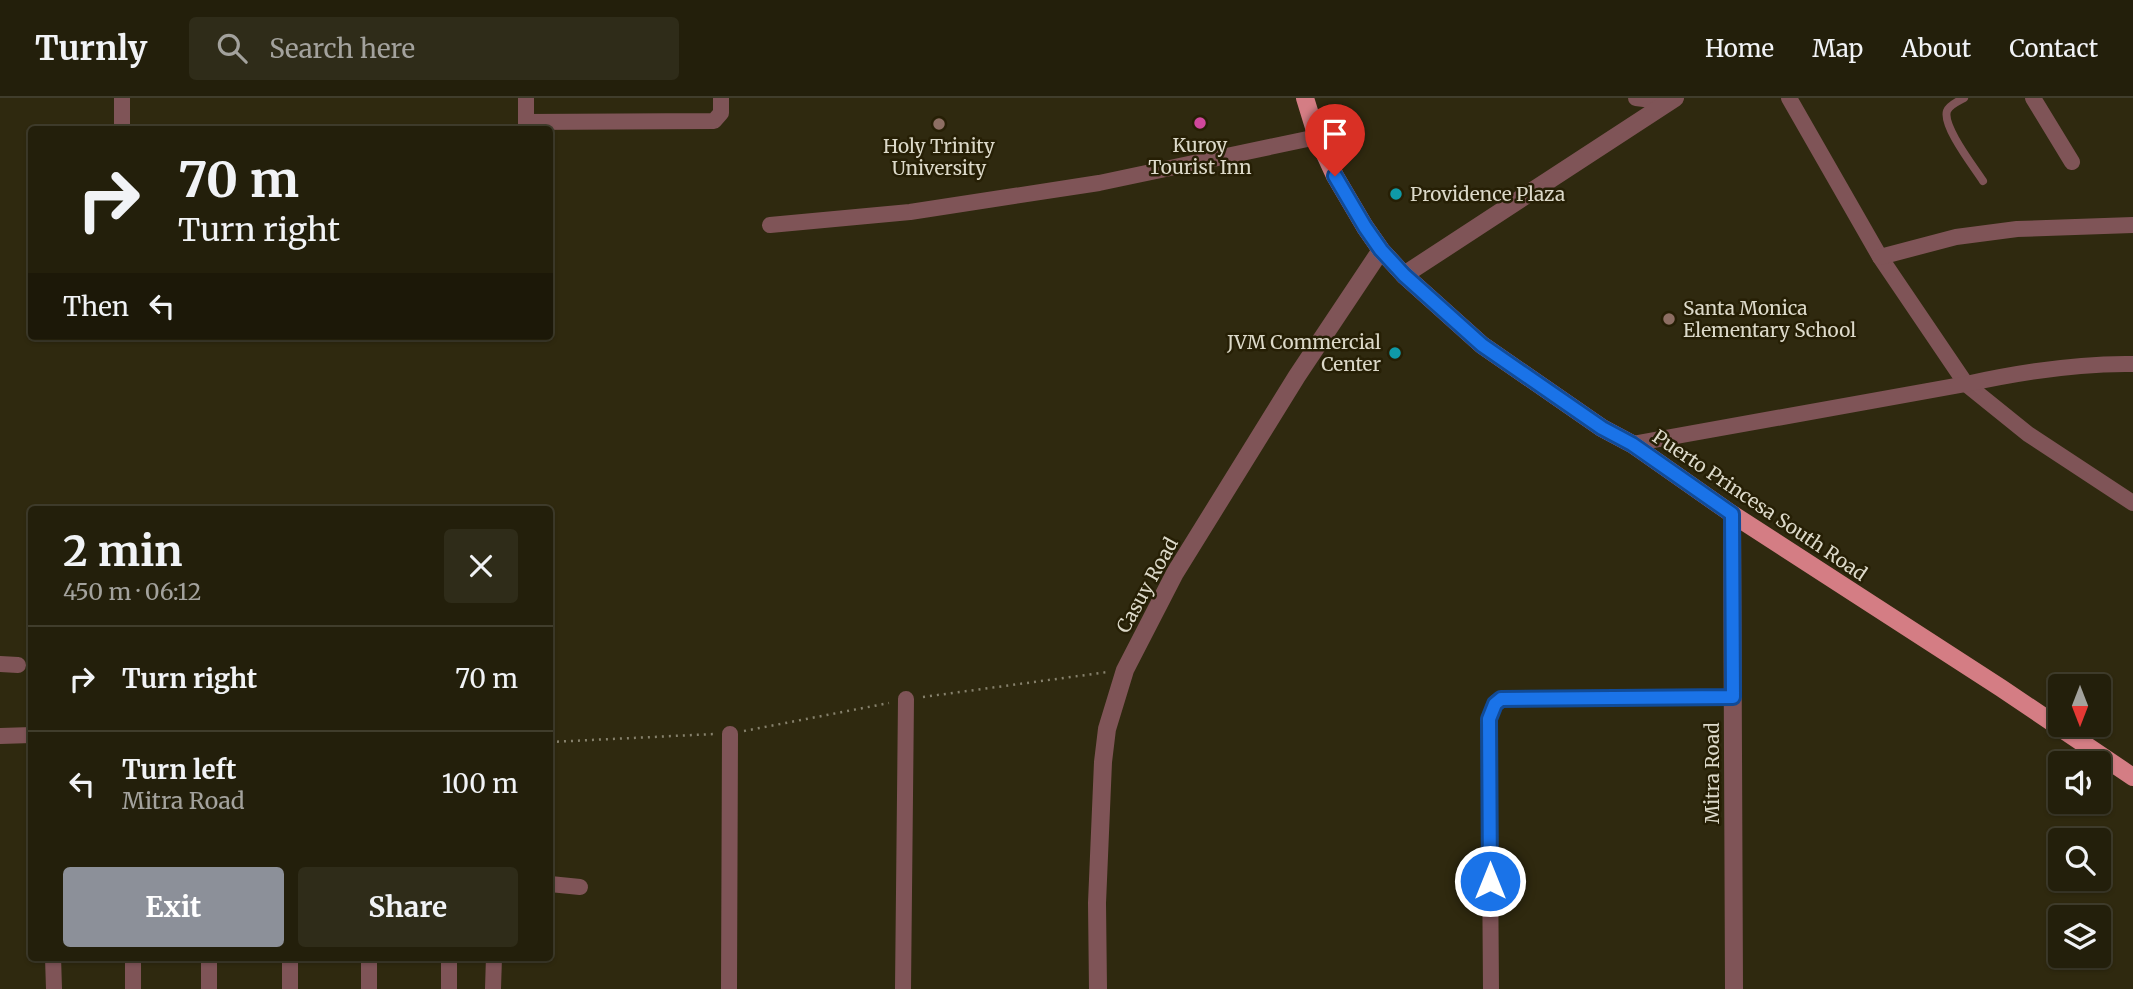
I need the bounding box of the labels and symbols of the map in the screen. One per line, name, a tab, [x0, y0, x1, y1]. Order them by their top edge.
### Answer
pin	[1305, 104, 1365, 176]
marker: Kuroy Tourist Inn	[1192, 115, 1208, 131]
marker: Holy Trinity University	[931, 116, 947, 132]
place label: Kuroy Tourist Inn	[1148, 133, 1252, 179]
place label: Holy Trinity University	[883, 134, 995, 180]
place label: Providence Plaza	[1410, 182, 1565, 206]
marker: Providence Plaza	[1388, 186, 1404, 202]
place label: Santa Monica Elementary School	[1683, 296, 1856, 342]
marker: Santa Monica Elementary School	[1661, 311, 1677, 327]
place label: JVM Commercial Center	[1226, 330, 1381, 376]
marker: JVM Commercial Center	[1387, 345, 1403, 361]
street label: Puerto Princesa South Road	[1648, 424, 1872, 586]
street label: Casuy Road	[1111, 533, 1183, 637]
north arrow	[2048, 674, 2110, 737]
street label: Mitra Road	[1700, 722, 1724, 824]
position arrow	[1453, 844, 1527, 918]

